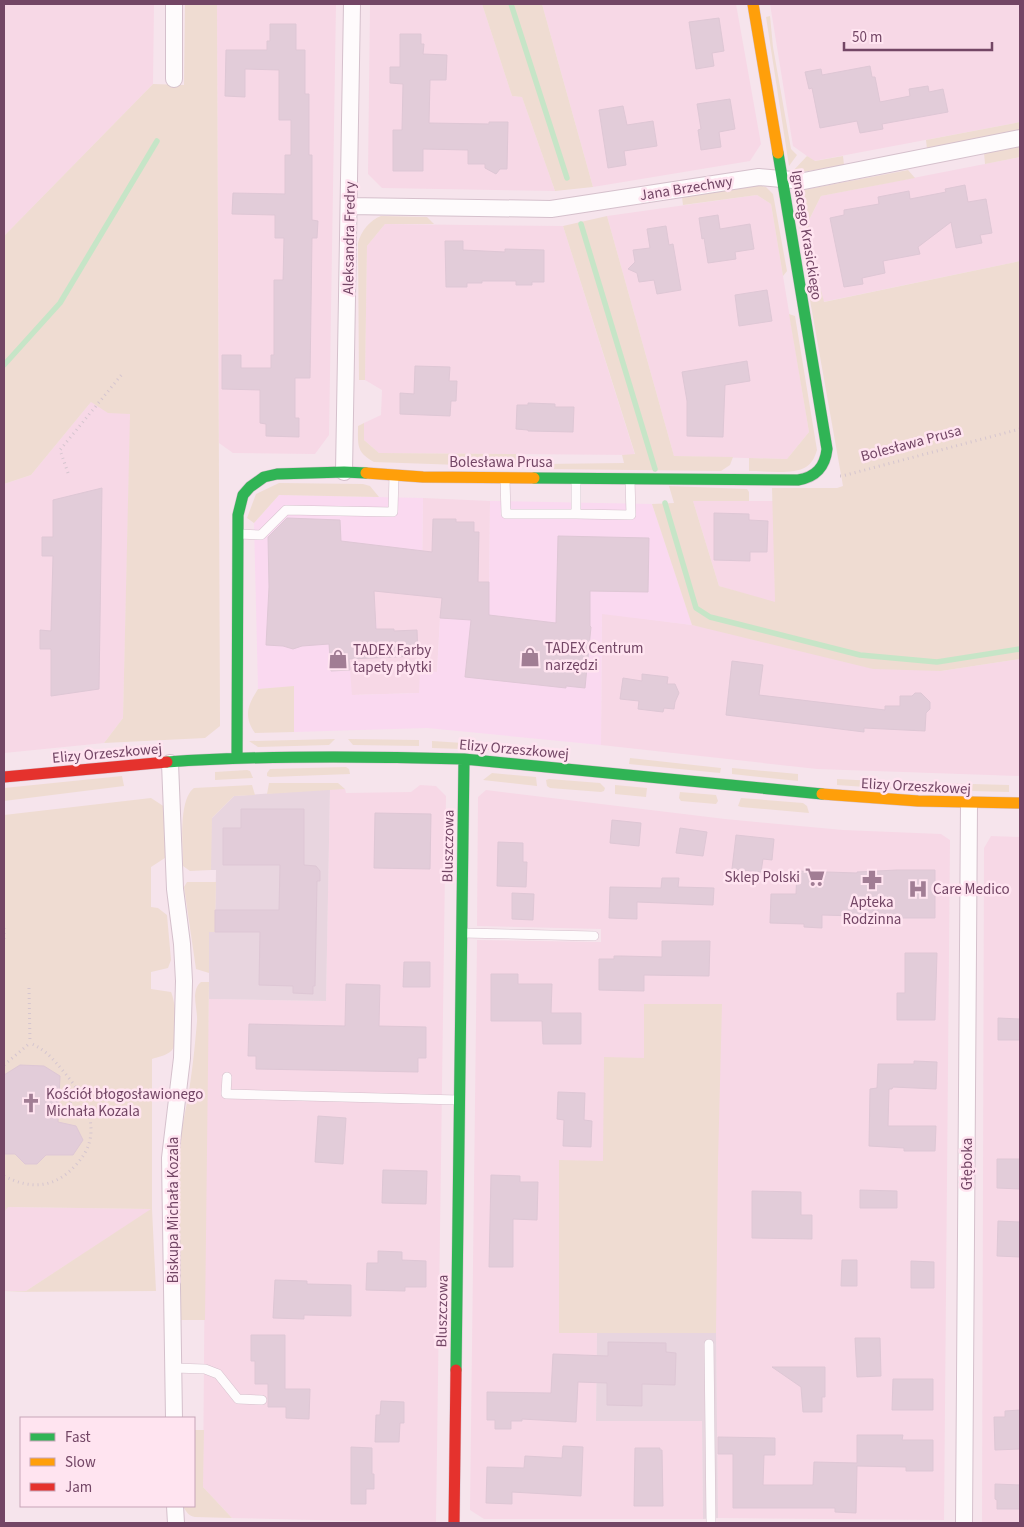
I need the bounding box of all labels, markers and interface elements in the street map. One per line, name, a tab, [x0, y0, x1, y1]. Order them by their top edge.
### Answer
scale bar	[844, 20, 992, 52]
text: 50 m	[852, 27, 882, 48]
street label: Ignacego Krasickiego	[786, 169, 827, 302]
street label: Jana Brzechwy	[638, 171, 734, 206]
street label: Aleksandra Fredry	[338, 181, 361, 295]
street label: Bolesława Prusa	[858, 420, 964, 467]
street label: Bolesława Prusa	[449, 452, 553, 473]
place label: TADEX Centrum narzędzi	[545, 638, 644, 676]
place label: TADEX Farby tapety płytki	[353, 640, 432, 678]
shop icon: TADEX Centrum narzędzi	[519, 646, 541, 668]
shop icon: TADEX Farby tapety płytki	[327, 648, 349, 670]
street label: Elizy Orzeszkowej	[458, 734, 570, 765]
street label: Elizy Orzeszkowej	[51, 738, 163, 769]
street label: Elizy Orzeszkowej	[860, 773, 972, 800]
street label: Bluszczowa	[437, 810, 460, 883]
supermarket icon: Sklep Polski	[804, 866, 826, 888]
place label: Sklep Polski	[724, 867, 800, 888]
pharmacy icon: Apteka Rodzinna	[861, 869, 883, 891]
hospital icon: Care Medico	[907, 878, 929, 900]
place label: Care Medico	[933, 879, 1010, 900]
place label: Apteka Rodzinna	[843, 892, 901, 930]
place label: Kościół błogosławionego Michała Kozala	[46, 1084, 203, 1122]
church icon: Kościół błogosławionego Michała Kozala	[20, 1092, 42, 1114]
street label: Biskupa Michała Kozala	[163, 1137, 184, 1283]
street label: Głęboka	[957, 1138, 978, 1190]
street label: Bluszczowa	[431, 1275, 454, 1348]
legend	[20, 1417, 195, 1507]
text: Fast	[65, 1427, 91, 1448]
text: Slow	[65, 1452, 96, 1473]
text: Jam	[65, 1477, 92, 1498]

